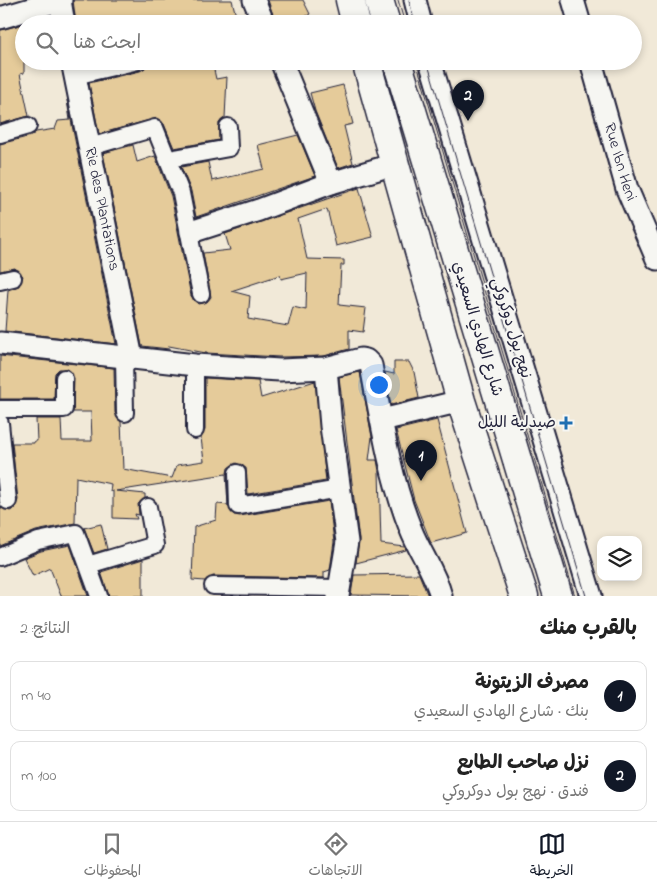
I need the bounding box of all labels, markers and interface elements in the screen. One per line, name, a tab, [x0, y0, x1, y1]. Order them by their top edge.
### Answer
search box	[15, 15, 642, 70]
icon: search	[33, 29, 61, 57]
text: ابحث هنا	[73, 30, 141, 57]
pin: 2	[452, 80, 484, 121]
street label: Rue Ibn Heni	[597, 120, 643, 205]
street label: Rie des Plantations	[78, 145, 126, 273]
street label: شارع الهادي السعيدي	[445, 259, 509, 399]
street label: نهج بول دوكروكي	[483, 275, 538, 382]
your location	[366, 372, 392, 398]
place label: صيدلية الليل	[478, 411, 556, 435]
marker: صيدلية الليل	[560, 417, 572, 429]
pin: 1	[405, 440, 437, 481]
map controls	[597, 536, 642, 581]
button: layers	[597, 536, 642, 581]
text: بالقرب منك	[540, 614, 637, 644]
text: النتائج: 2	[20, 617, 70, 641]
text: مصرف الزيتونة	[475, 670, 589, 697]
text: 40 m	[21, 684, 51, 708]
text: 1	[617, 684, 623, 708]
text: بنك · شارع الهادي السعيدي	[414, 700, 589, 724]
text: نزل صاحب الطابع	[457, 750, 589, 777]
text: 100 m	[21, 764, 56, 788]
text: 2	[616, 764, 624, 788]
text: فندق · نهج بول دوكروكي	[442, 780, 589, 804]
tab: المحفوظات	[84, 830, 141, 883]
tab: الاتجاهات	[308, 830, 363, 883]
tab: الخريطة	[530, 830, 573, 883]

